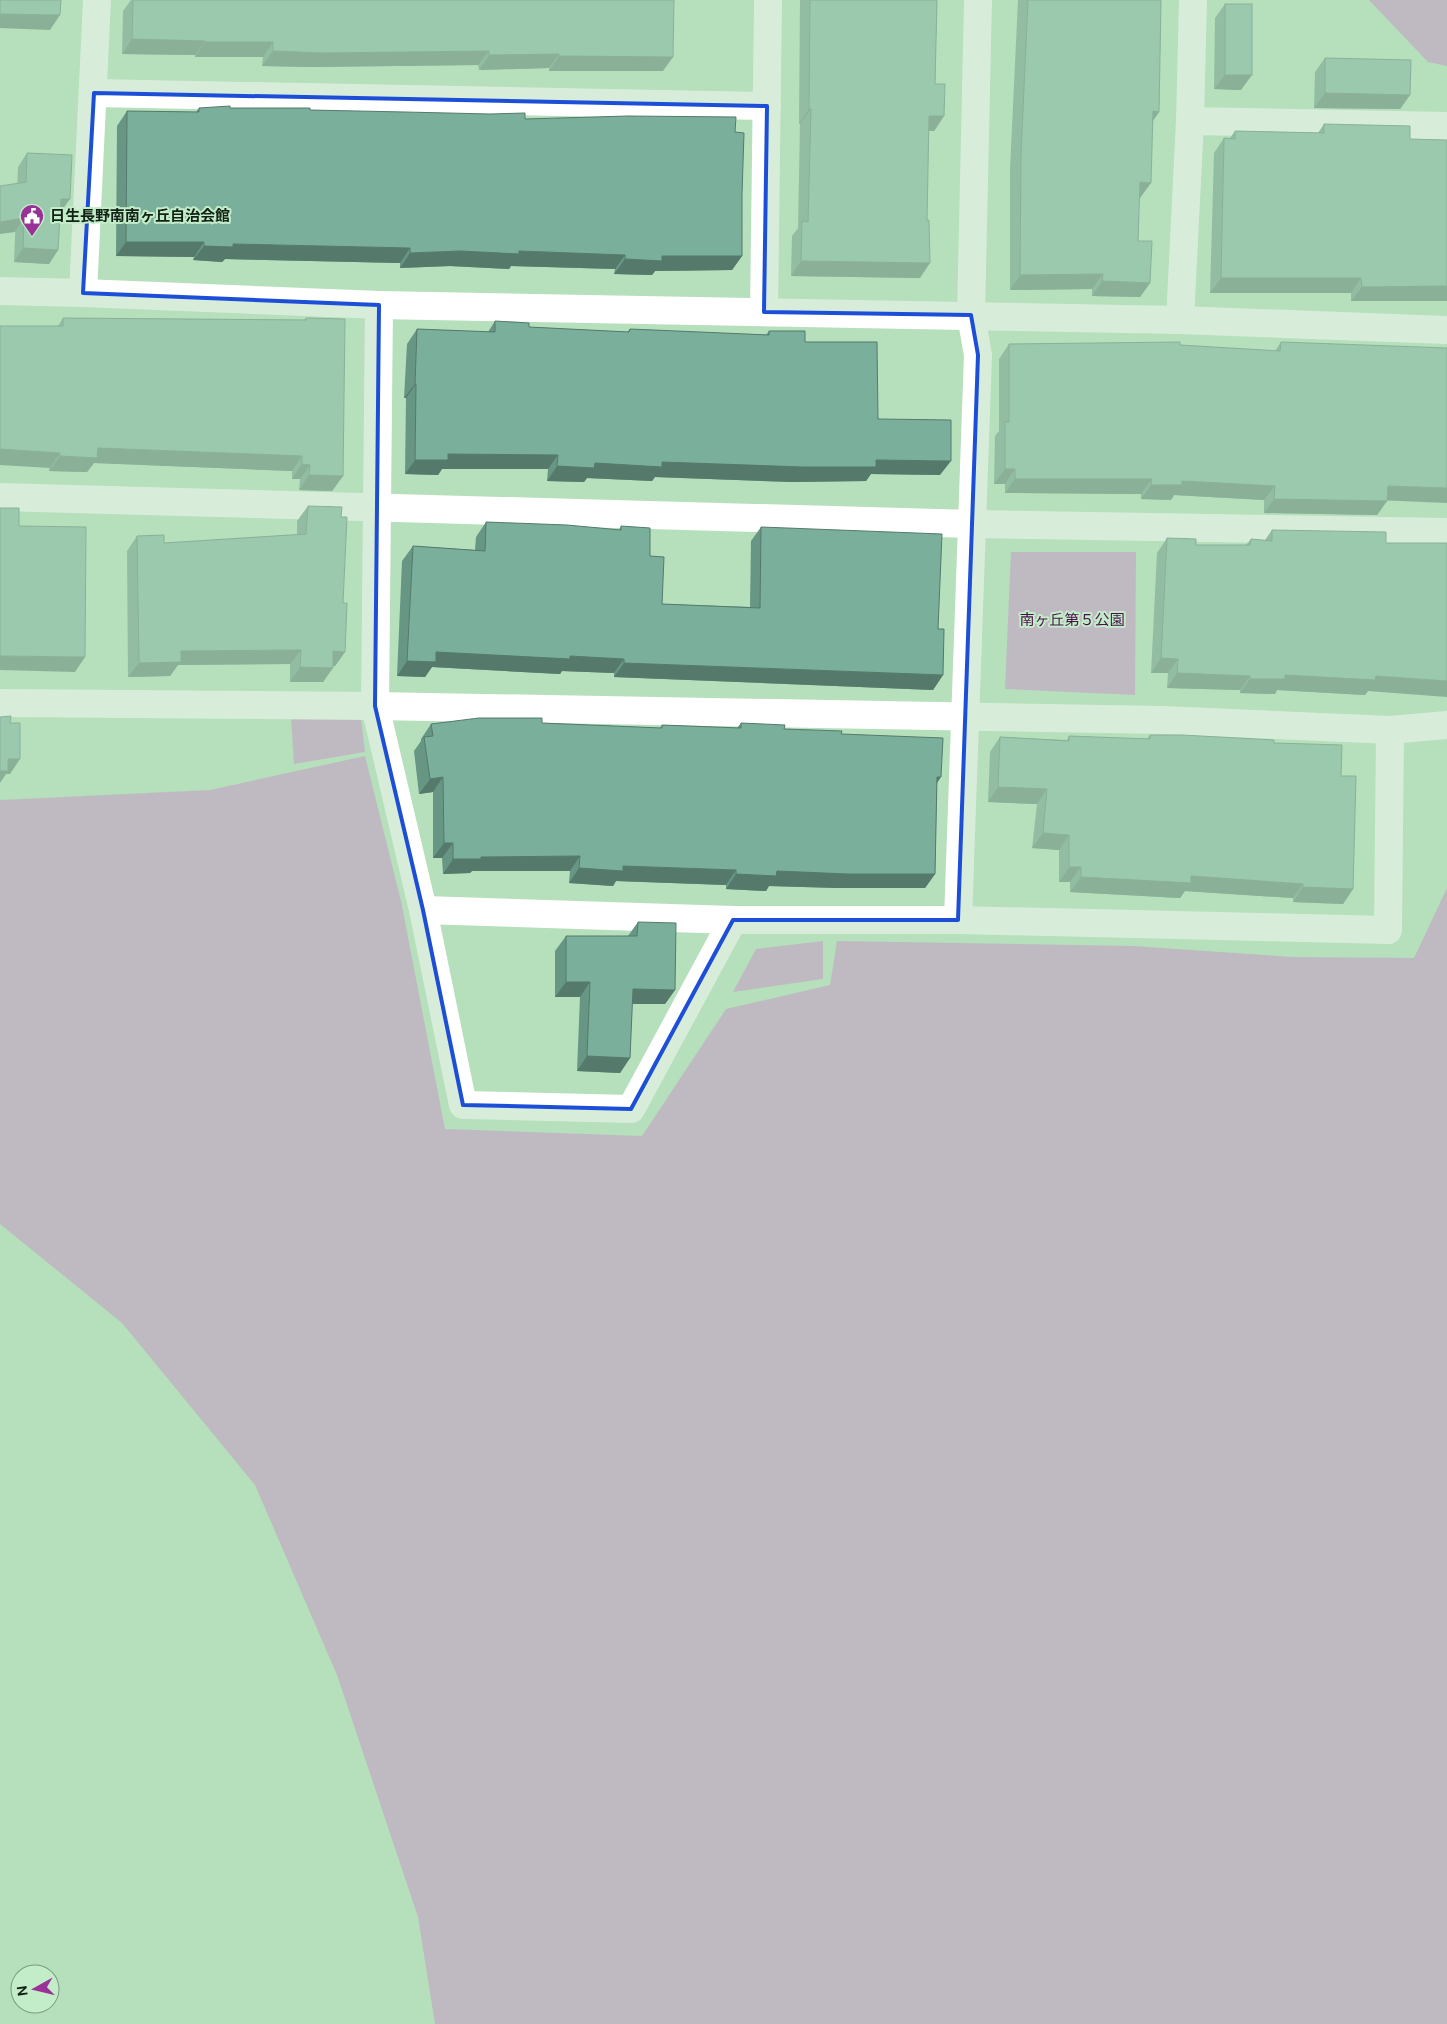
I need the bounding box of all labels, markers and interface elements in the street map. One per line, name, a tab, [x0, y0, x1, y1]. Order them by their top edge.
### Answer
public building icon: 日生長野南南ヶ丘自治会館	[19, 203, 45, 237]
place label: 日生長野南南ヶ丘自治会館	[50, 206, 230, 226]
park label: 南ヶ丘第５公園	[1019, 610, 1125, 630]
north arrow	[10, 1964, 60, 2014]
text: N	[13, 1984, 32, 1997]

